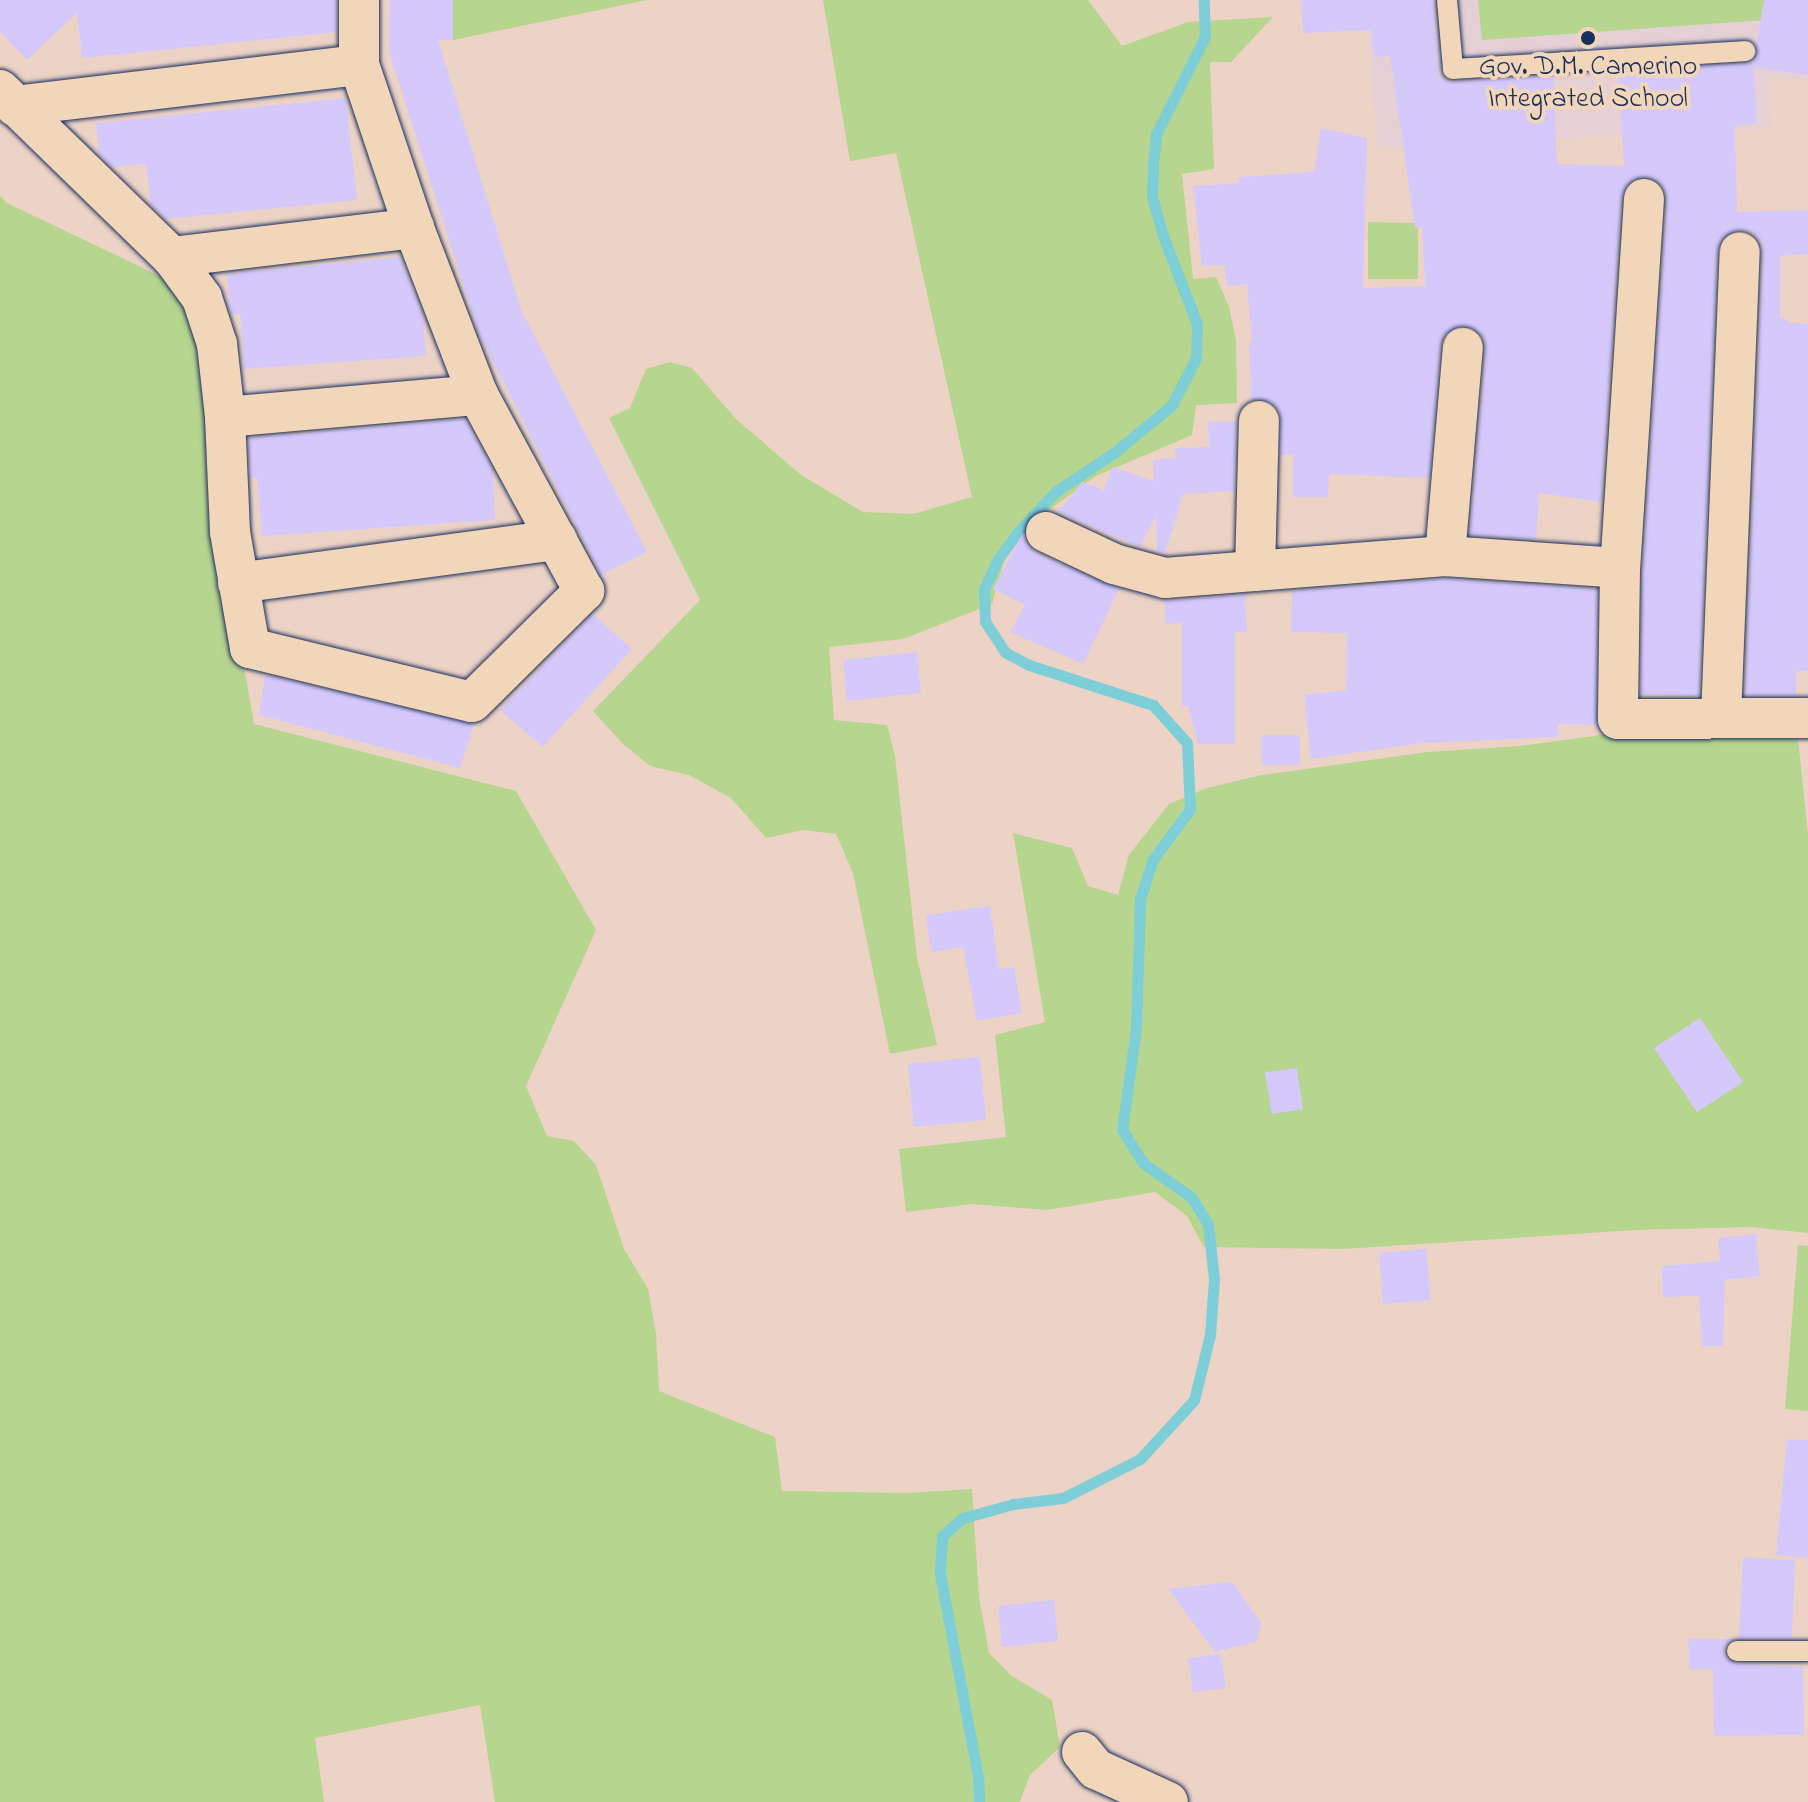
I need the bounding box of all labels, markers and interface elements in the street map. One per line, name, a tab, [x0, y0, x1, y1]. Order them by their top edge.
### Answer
marker: Gov. D.M. Camerino Integrated School	[1579, 29, 1597, 47]
place label: Gov. D.M. Camerino Integrated School	[1479, 51, 1697, 117]

